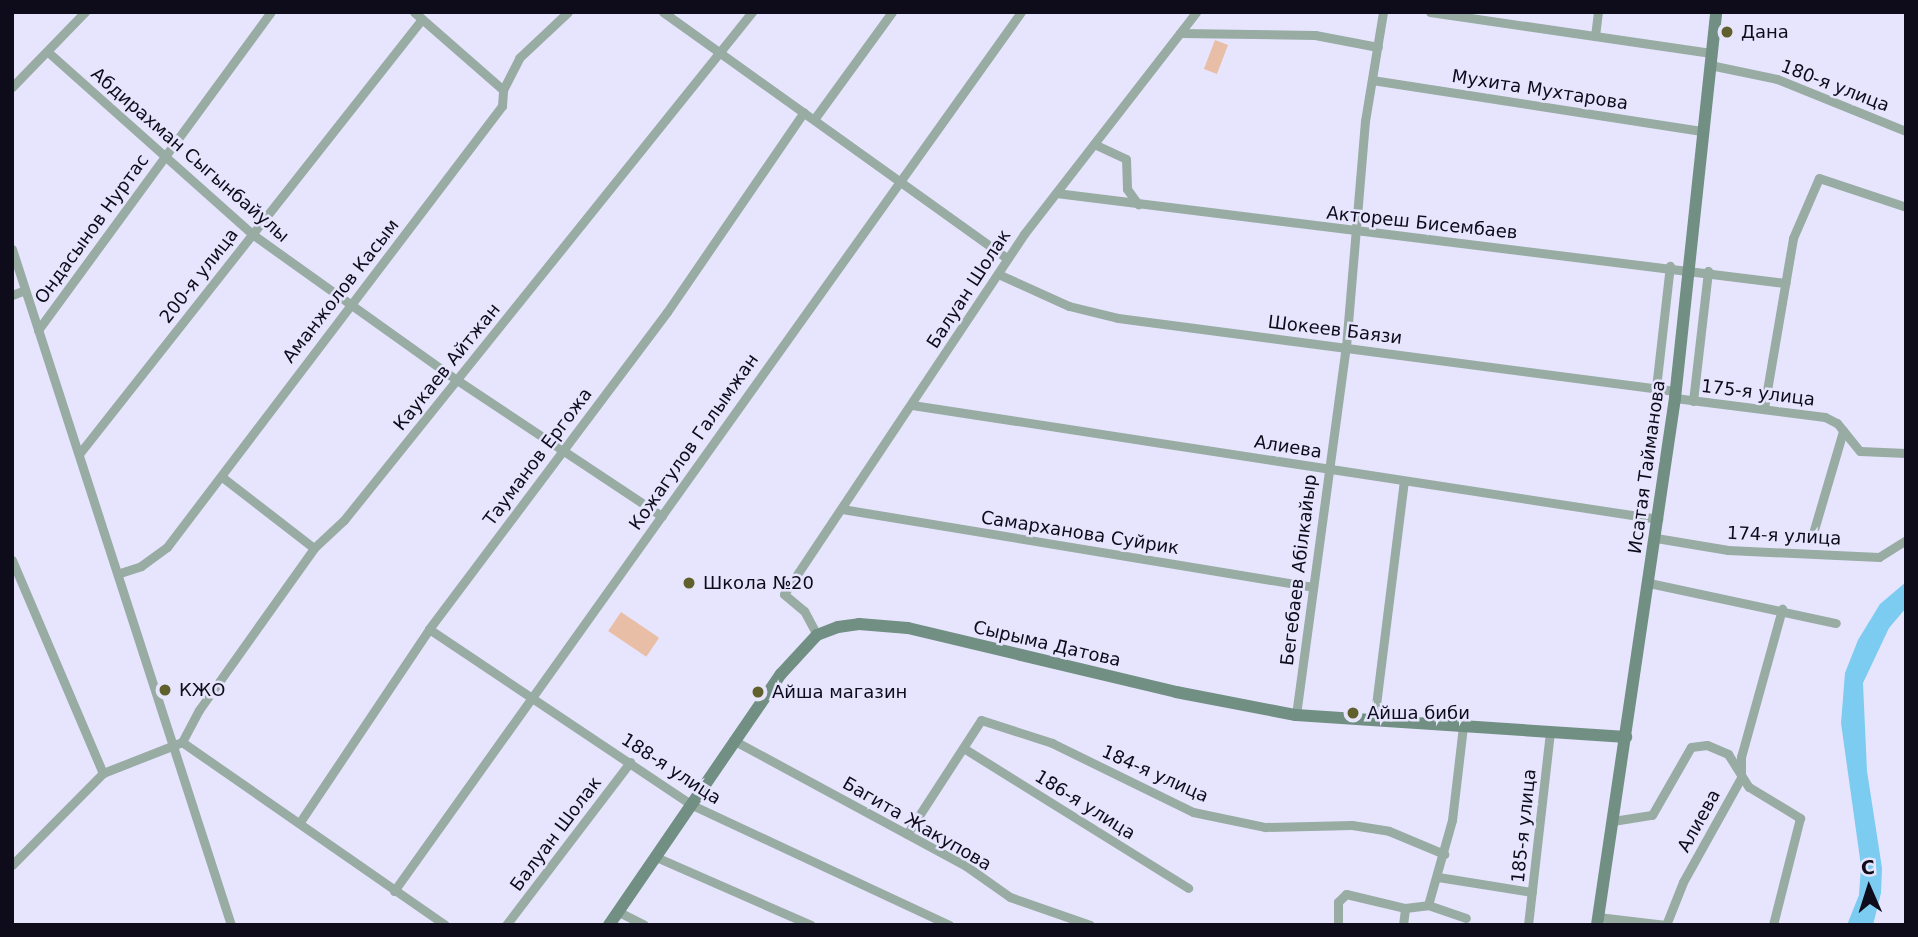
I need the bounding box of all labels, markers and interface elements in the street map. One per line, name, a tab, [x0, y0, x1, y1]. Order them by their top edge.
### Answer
place label: Дана	[1741, 21, 1789, 43]
marker: Дана	[1719, 24, 1735, 40]
street label: 180-я улица	[1778, 55, 1892, 117]
street label: Абдирахман Сыгынбайулы	[87, 63, 293, 247]
street label: Мухита Мухтарова	[1450, 65, 1630, 115]
street label: Ондасынов Нуртас	[30, 150, 154, 308]
street label: Актореш Бисембаев	[1326, 202, 1518, 244]
street label: Аманжолов Касым	[278, 215, 404, 367]
street label: 200-я улица	[155, 224, 243, 328]
street label: Балуан Шолак	[922, 225, 1016, 353]
street label: Каукаев Айтжан	[389, 299, 505, 435]
street label: Шокеев Баязи	[1267, 311, 1403, 349]
street label: Кожагулов Галымжан	[625, 350, 763, 534]
street label: 175-я улица	[1700, 375, 1816, 411]
street label: Исатая Тайманова	[1624, 379, 1670, 555]
street label: Тауманов Ергожа	[479, 384, 597, 530]
street label: Алиева	[1253, 431, 1323, 463]
street label: Бегебаев Абілкайыр	[1277, 473, 1321, 667]
street label: Самарханова Суйрик	[979, 507, 1181, 559]
street label: 174-я улица	[1726, 522, 1842, 550]
place label: Школа №20	[703, 572, 814, 594]
marker: Школа №20	[681, 575, 697, 591]
street label: Сырыма Датова	[971, 616, 1123, 672]
place label: КЖО	[179, 679, 225, 701]
place label: Айша магазин	[772, 681, 907, 703]
marker: КЖО	[157, 682, 173, 698]
marker: Айша магазин	[750, 684, 766, 700]
place label: Айша биби	[1367, 702, 1470, 724]
marker: Айша биби	[1345, 705, 1361, 721]
street label: 188-я улица	[617, 729, 725, 809]
street label: 184-я улица	[1098, 741, 1212, 807]
street label: 186-я улица	[1031, 765, 1139, 845]
street label: 185-я улица	[1507, 768, 1541, 884]
street label: Балуан Шолак	[506, 773, 606, 895]
street label: Багита Жакупова	[839, 773, 995, 875]
street label: Алиева	[1673, 786, 1725, 856]
north arrow	[1834, 853, 1904, 923]
text: С	[1860, 856, 1875, 878]

